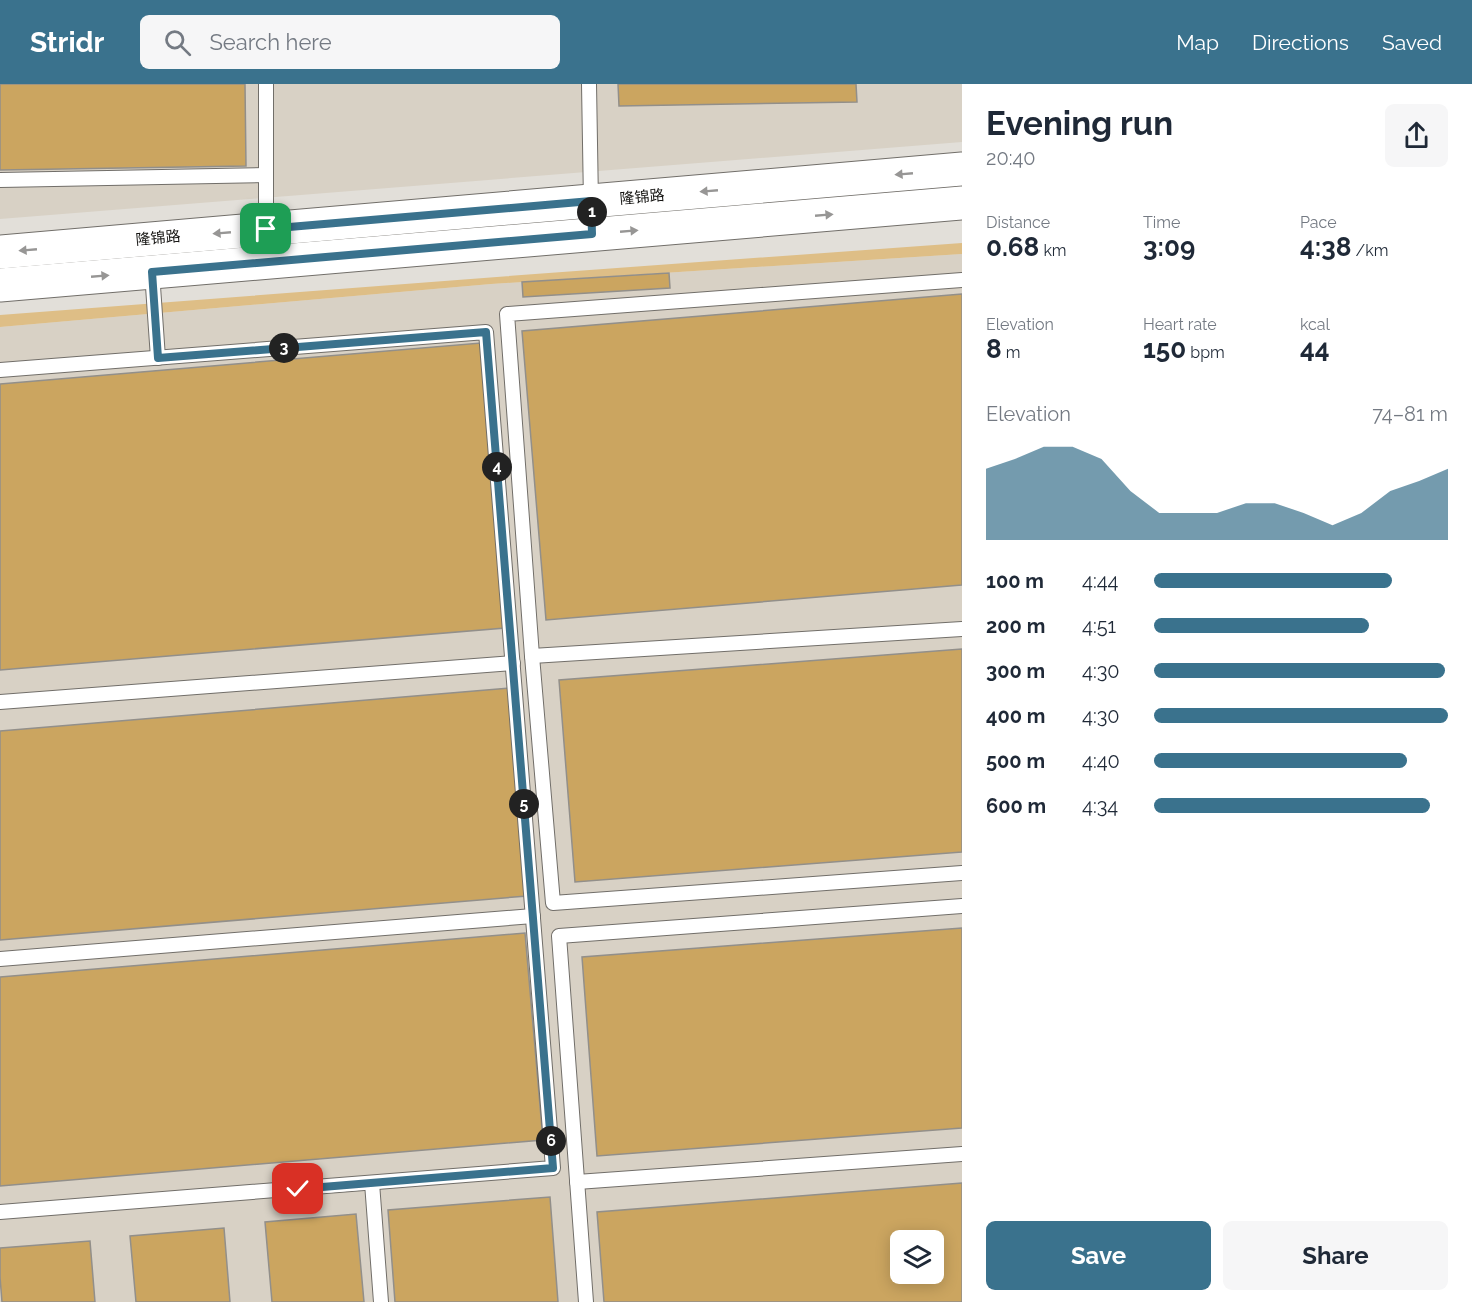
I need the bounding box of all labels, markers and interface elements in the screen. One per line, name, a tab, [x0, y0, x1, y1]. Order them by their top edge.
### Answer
search box	[140, 15, 560, 69]
text: Stridr	[30, 26, 104, 59]
icon: search	[161, 26, 194, 59]
text: Search here	[209, 29, 332, 55]
text: Map	[1176, 30, 1219, 55]
text: Directions	[1252, 30, 1349, 55]
text: Saved	[1382, 30, 1442, 55]
text: Evening run	[986, 104, 1173, 143]
button: share	[1385, 104, 1448, 167]
text: 20:40	[986, 146, 1036, 170]
one-way arrow	[894, 169, 913, 179]
street label: 隆锦路	[619, 186, 665, 208]
one-way arrow	[700, 186, 719, 196]
pin: 1	[577, 197, 607, 227]
text: 1	[588, 202, 596, 221]
pin	[240, 203, 291, 254]
one-way arrow	[814, 210, 833, 220]
icon: arrive	[249, 212, 282, 245]
text: Distance	[986, 213, 1050, 232]
text: Time	[1143, 213, 1180, 232]
text: Pace	[1300, 213, 1337, 232]
one-way arrow	[620, 226, 639, 236]
street label: 隆锦路	[135, 227, 181, 249]
one-way arrow	[213, 228, 232, 238]
text: 0.68	[986, 232, 1039, 262]
text: 3:09	[1143, 232, 1195, 262]
text: 4:38	[1300, 232, 1351, 262]
text: km	[1039, 241, 1067, 260]
text: /km	[1351, 241, 1388, 260]
one-way arrow	[18, 245, 37, 254]
one-way arrow	[91, 271, 110, 281]
text: Elevation	[986, 315, 1054, 334]
text: Heart rate	[1143, 315, 1217, 334]
text: kcal	[1300, 315, 1330, 334]
pin: 3	[269, 333, 299, 363]
text: 8	[986, 334, 1002, 364]
text: 150	[1143, 334, 1186, 364]
text: 44	[1300, 334, 1330, 364]
text: 3	[280, 338, 288, 357]
text: m	[1002, 343, 1021, 362]
text: bpm	[1186, 343, 1225, 362]
text: Elevation	[986, 402, 1071, 426]
text: 74–81 m	[1372, 402, 1448, 426]
pin: 4	[482, 452, 512, 482]
text: 4	[492, 457, 502, 476]
text: 100 m	[986, 569, 1044, 593]
text: 4:44	[1082, 569, 1119, 593]
text: 200 m	[986, 614, 1045, 638]
text: 4:51	[1082, 614, 1116, 638]
text: 300 m	[986, 659, 1045, 683]
text: 4:30	[1082, 659, 1120, 683]
text: 400 m	[986, 704, 1045, 728]
text: 4:30	[1082, 704, 1120, 728]
text: 500 m	[986, 749, 1045, 773]
text: 4:40	[1082, 749, 1120, 773]
pin: 5	[509, 789, 539, 819]
text: 5	[520, 794, 528, 813]
text: 600 m	[986, 794, 1046, 818]
text: 4:34	[1082, 794, 1118, 818]
pin: 6	[536, 1126, 566, 1156]
text: 6	[546, 1131, 556, 1150]
pin	[272, 1163, 323, 1214]
icon: check	[281, 1172, 314, 1205]
button: Save	[986, 1221, 1211, 1290]
button: Share	[1223, 1221, 1448, 1290]
map controls	[890, 1230, 944, 1284]
button: layers	[890, 1230, 944, 1284]

